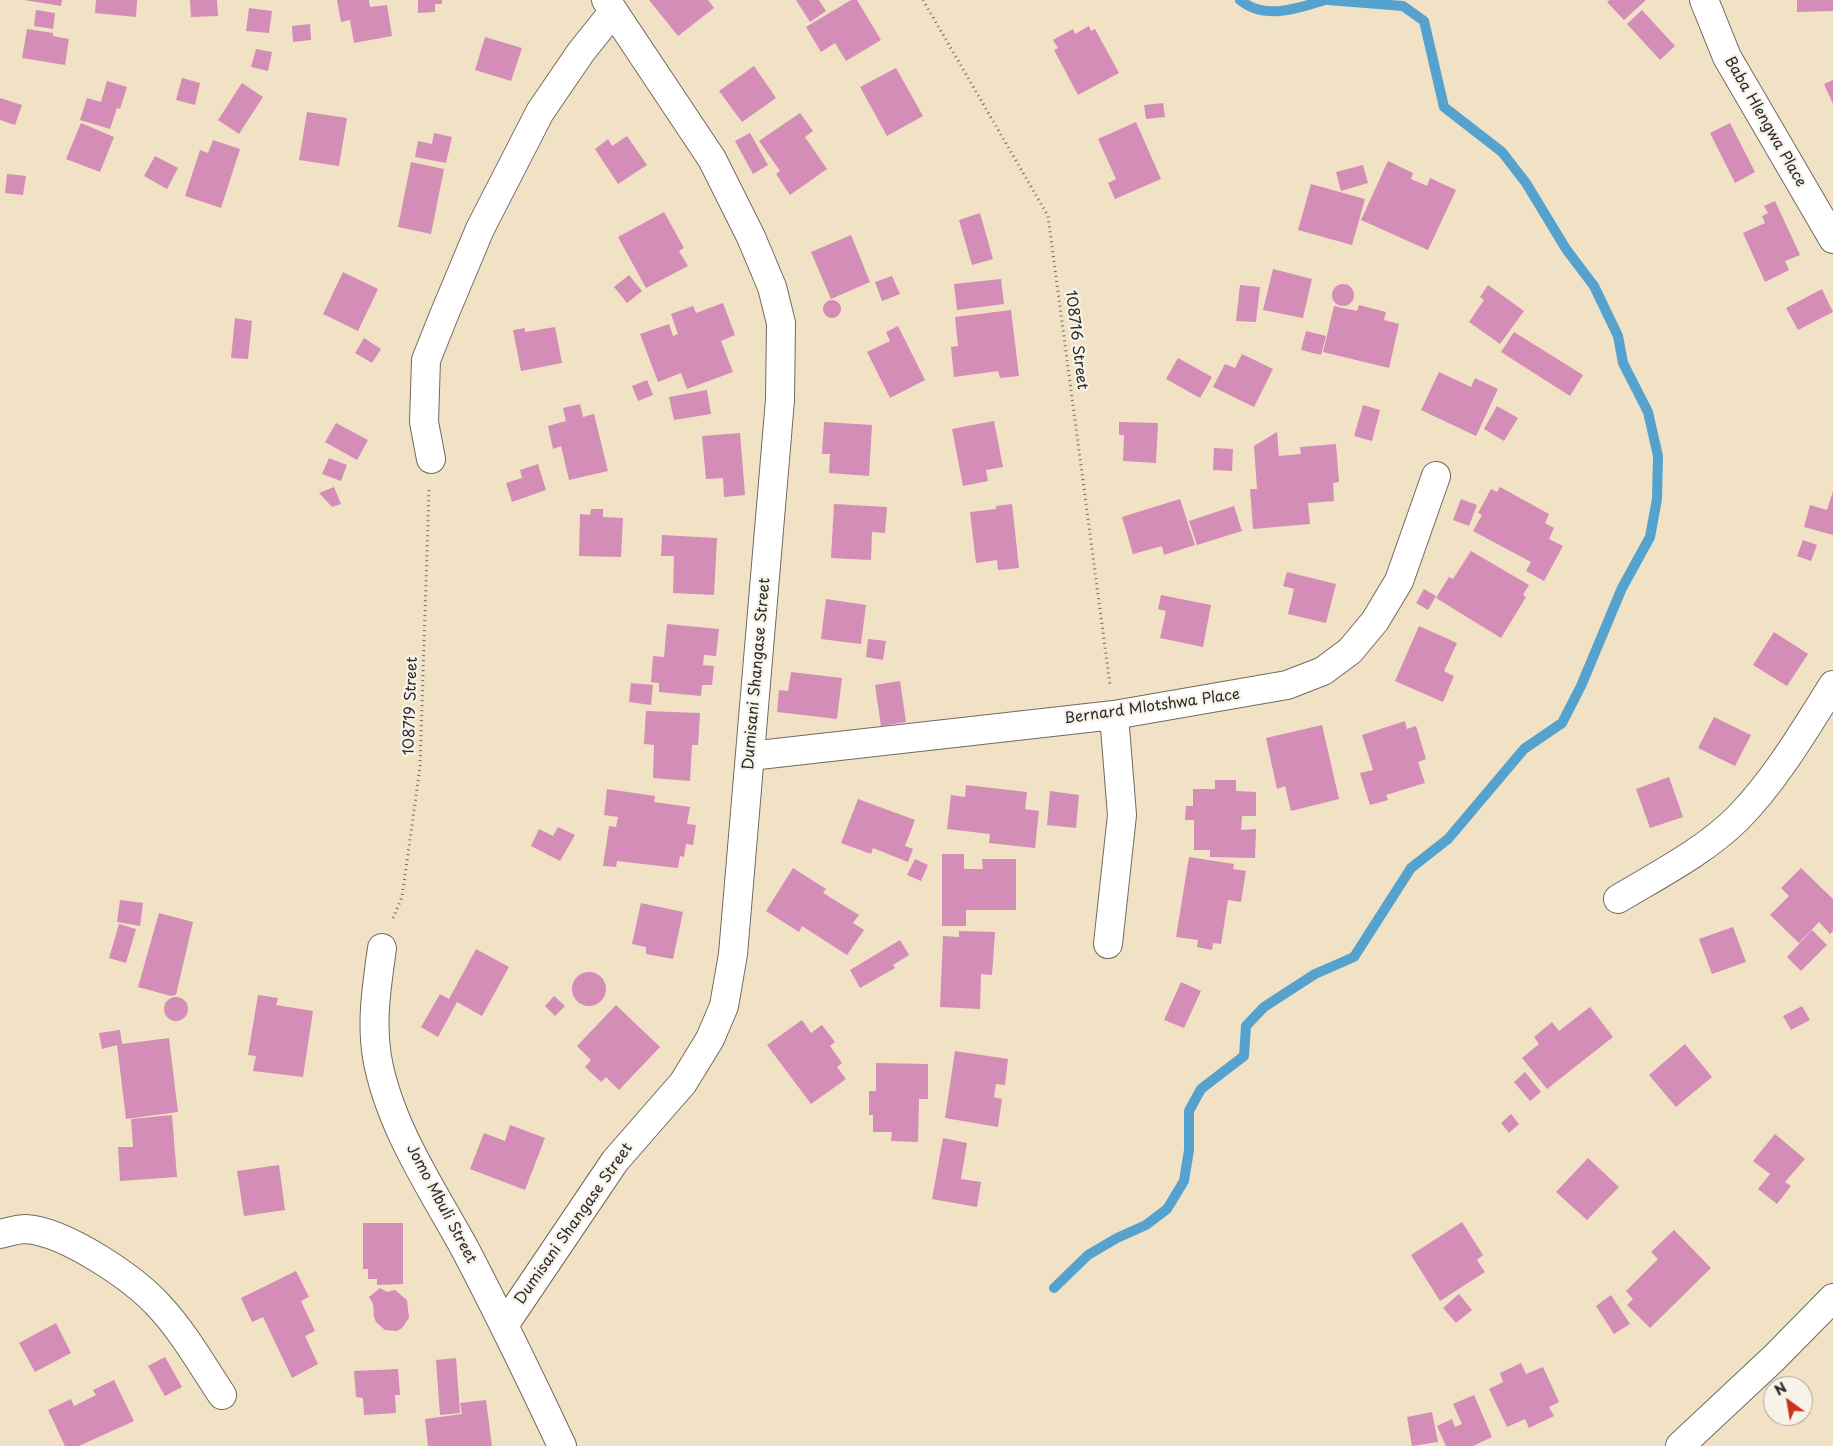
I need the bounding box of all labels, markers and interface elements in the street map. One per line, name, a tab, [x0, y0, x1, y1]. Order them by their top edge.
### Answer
street label: Baba Hlengwa Place	[1720, 54, 1810, 190]
street label: 108716 Street	[1061, 289, 1091, 391]
street label: Dumisani Shangase Street	[740, 577, 774, 771]
street label: 108719 Street	[400, 656, 422, 756]
street label: Bernard Mlotshwa Place	[1063, 686, 1241, 728]
street label: Dumisani Shangase Street	[511, 1140, 637, 1308]
street label: Jomo Mbuli Street	[402, 1141, 480, 1267]
north arrow	[1763, 1376, 1813, 1426]
text: N	[1770, 1377, 1791, 1401]

